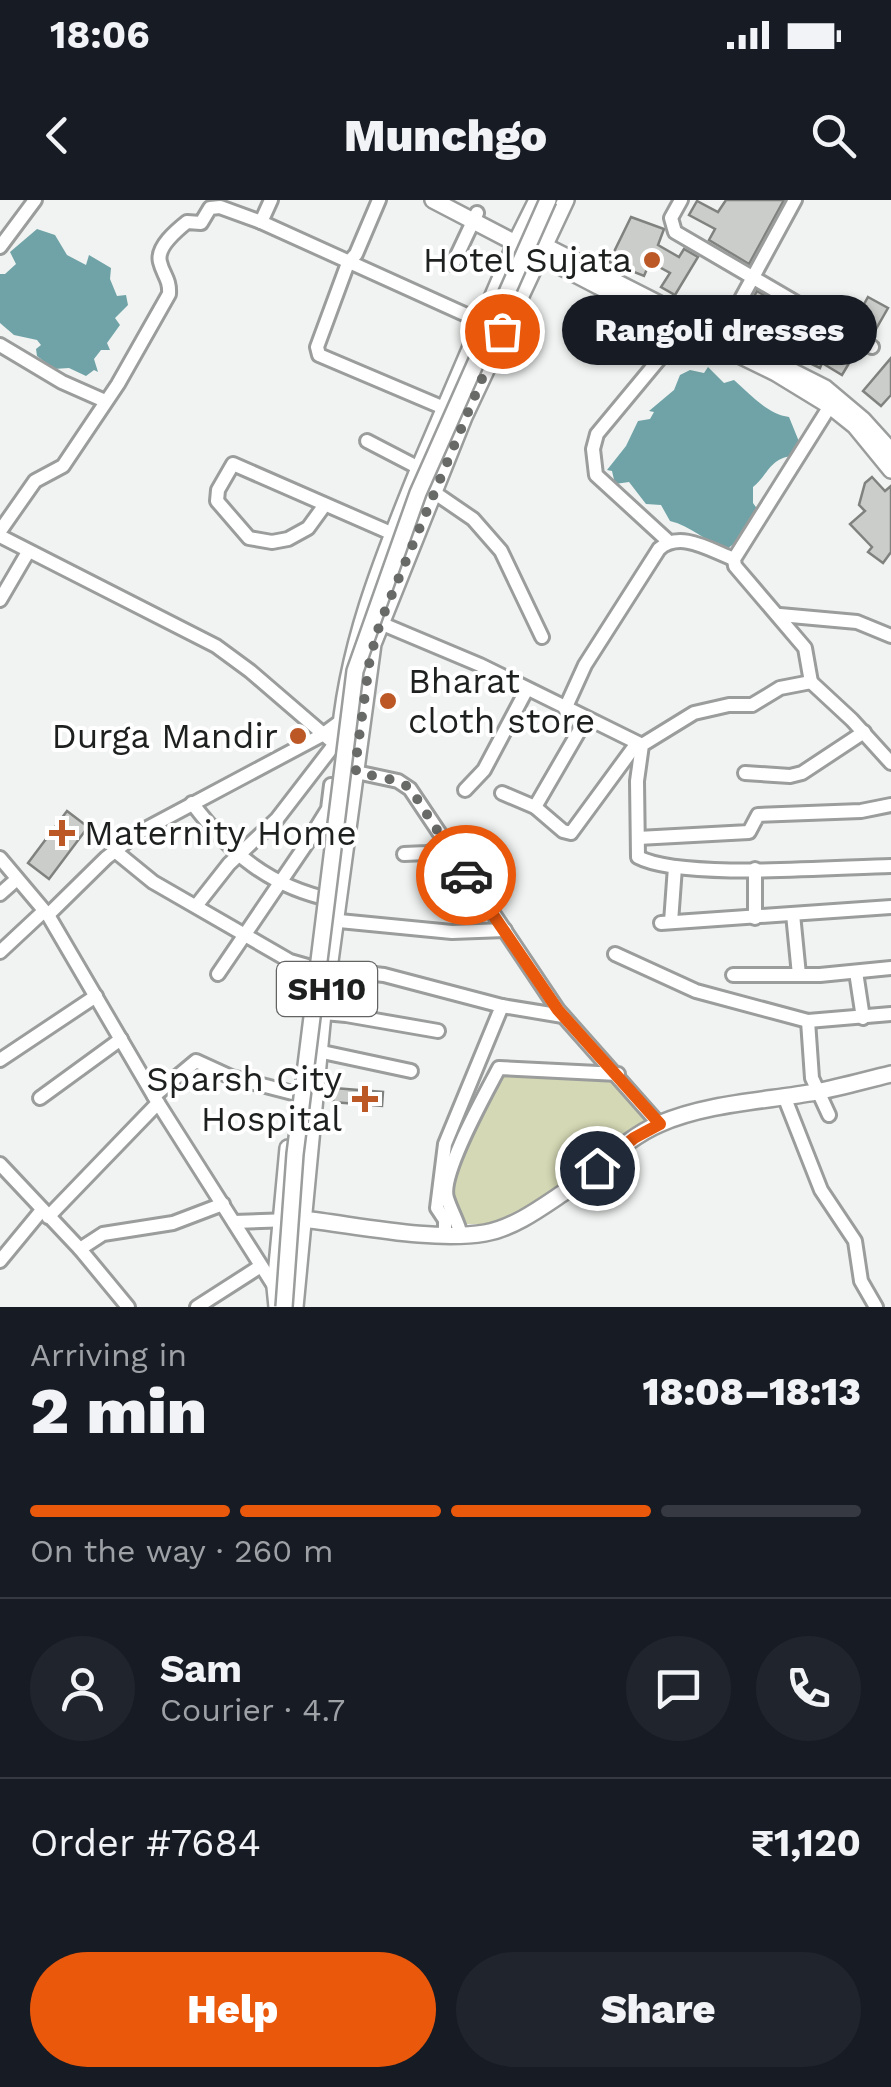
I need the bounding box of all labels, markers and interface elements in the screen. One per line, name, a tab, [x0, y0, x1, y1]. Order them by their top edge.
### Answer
text: 18:06	[50, 13, 150, 57]
icon: back	[30, 108, 85, 163]
icon: search	[806, 108, 861, 163]
text: Munchgo	[344, 109, 547, 162]
place label: Hotel Sujata	[423, 239, 632, 281]
marker: Hotel Sujata	[641, 249, 663, 271]
pin	[460, 289, 545, 374]
callout: Rangoli dresses	[562, 296, 877, 366]
icon: bag	[475, 304, 530, 359]
text: Rangoli dresses	[595, 311, 844, 349]
place label: Bharat cloth store	[408, 660, 595, 742]
marker: Bharat cloth store	[377, 690, 399, 712]
place label: Durga Mandir	[52, 715, 278, 757]
marker: Durga Mandir	[287, 725, 309, 747]
place label: Maternity Home	[84, 812, 357, 854]
marker: Maternity Home	[49, 820, 75, 846]
courier	[416, 825, 516, 925]
icon: car	[439, 848, 494, 903]
road number: SH10	[277, 962, 377, 1016]
place label: Sparsh City Hospital	[146, 1058, 342, 1140]
marker: Sparsh City Hospital	[352, 1086, 378, 1112]
pin	[555, 1126, 640, 1211]
icon: home	[570, 1141, 625, 1196]
text: Arriving in	[30, 1336, 187, 1374]
text: 18:08–18:13	[643, 1370, 861, 1414]
text: 2 min	[30, 1373, 207, 1449]
text: On the way · 260 m	[30, 1532, 334, 1570]
button: person	[30, 1636, 135, 1741]
button: chat	[626, 1636, 731, 1741]
button: phone	[756, 1636, 861, 1741]
text: Sam	[160, 1647, 242, 1691]
text: Courier · 4.7	[160, 1691, 345, 1729]
text: Order #7684	[30, 1821, 261, 1865]
text: ₹1,120	[751, 1821, 861, 1865]
button: Help	[30, 1952, 436, 2067]
button: Share	[456, 1952, 861, 2067]

